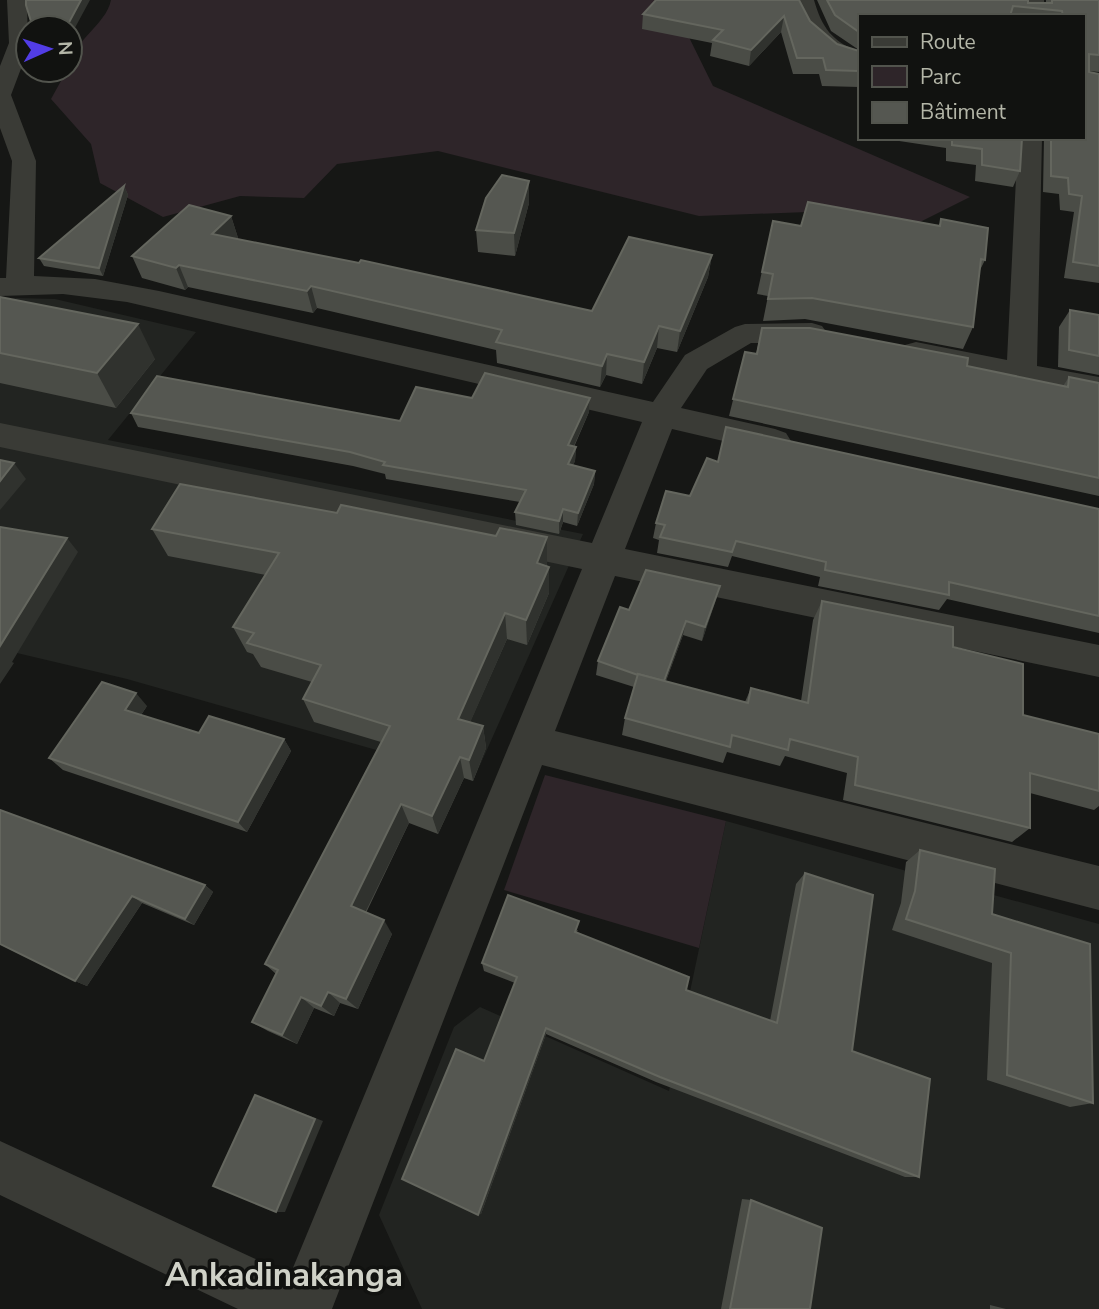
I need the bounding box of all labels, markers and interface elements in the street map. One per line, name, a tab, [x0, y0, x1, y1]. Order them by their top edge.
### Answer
north arrow	[14, 14, 84, 84]
legend	[858, 14, 1085, 140]
text: Route	[920, 28, 976, 56]
text: N	[52, 40, 78, 56]
text: Parc	[920, 63, 961, 91]
text: Bâtiment	[920, 98, 1007, 126]
district label: Ankadinakanga	[165, 1253, 403, 1298]

